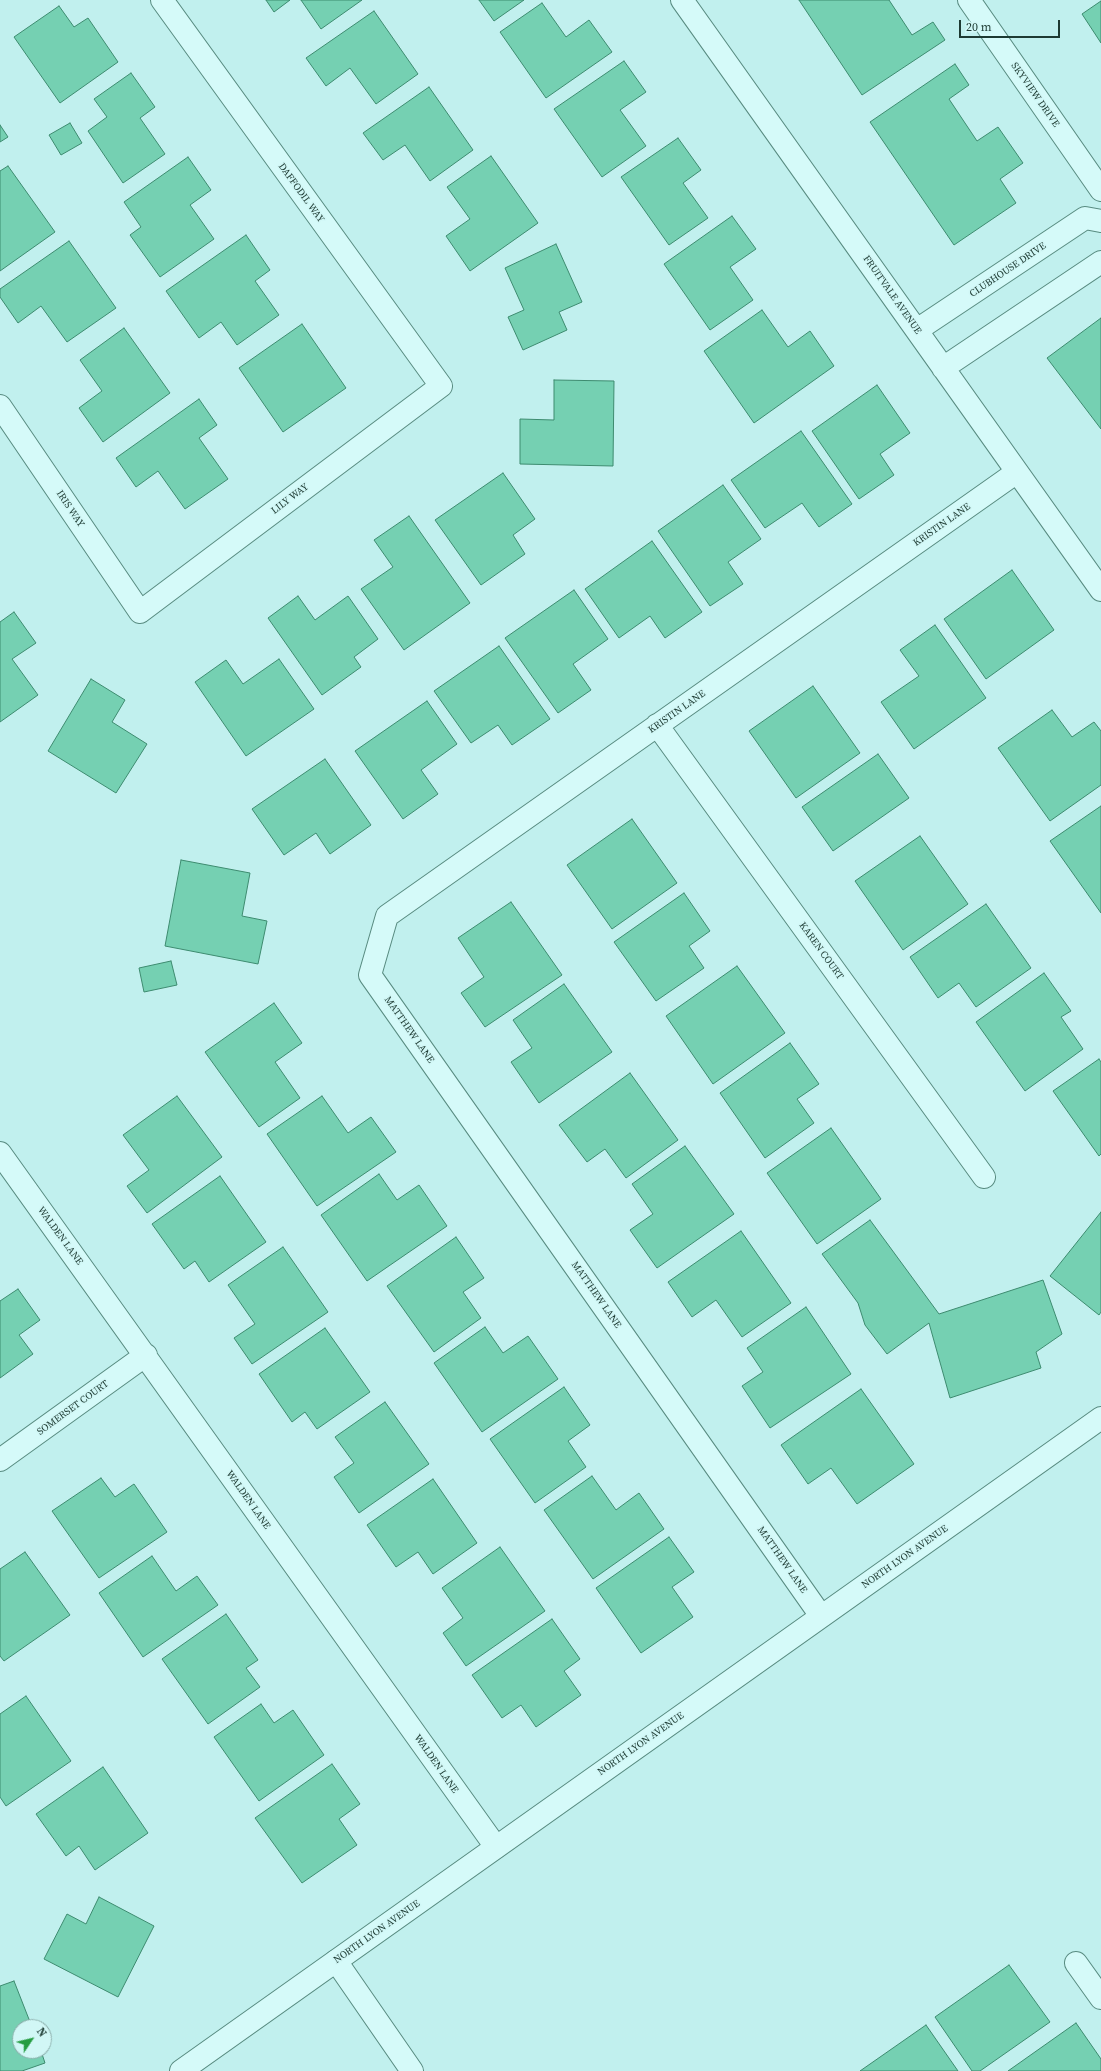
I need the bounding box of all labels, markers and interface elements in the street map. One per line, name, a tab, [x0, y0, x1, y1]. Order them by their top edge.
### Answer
scale bar	[961, 12, 1062, 38]
text: 20 m	[966, 19, 992, 35]
street label: SKYVIEW DRIVE	[1008, 60, 1062, 130]
street label: DAFFODIL WAY	[275, 161, 327, 225]
street label: CLUBHOUSE DRIVE	[967, 240, 1049, 300]
street label: FRUITVALE AVENUE	[860, 253, 924, 337]
street label: LILY WAY	[269, 481, 311, 517]
street label: IRIS WAY	[53, 488, 87, 530]
street label: KRISTIN LANE	[911, 501, 973, 549]
street label: KRISTIN LANE	[646, 688, 708, 736]
street label: KAREN COURT	[796, 920, 846, 982]
street label: MATTHEW LANE	[382, 994, 436, 1066]
street label: WALDEN LANE	[35, 1205, 85, 1267]
street label: MATTHEW LANE	[569, 1259, 623, 1331]
street label: SOMERSET COURT	[35, 1378, 111, 1438]
street label: WALDEN LANE	[223, 1468, 273, 1532]
street label: NORTH LYON AVENUE	[860, 1523, 950, 1591]
street label: MATTHEW LANE	[755, 1524, 809, 1596]
street label: NORTH LYON AVENUE	[596, 1710, 686, 1778]
street label: WALDEN LANE	[411, 1732, 461, 1796]
street label: NORTH LYON AVENUE	[332, 1898, 422, 1966]
north arrow	[12, 2019, 52, 2059]
text: N	[33, 2025, 50, 2040]

